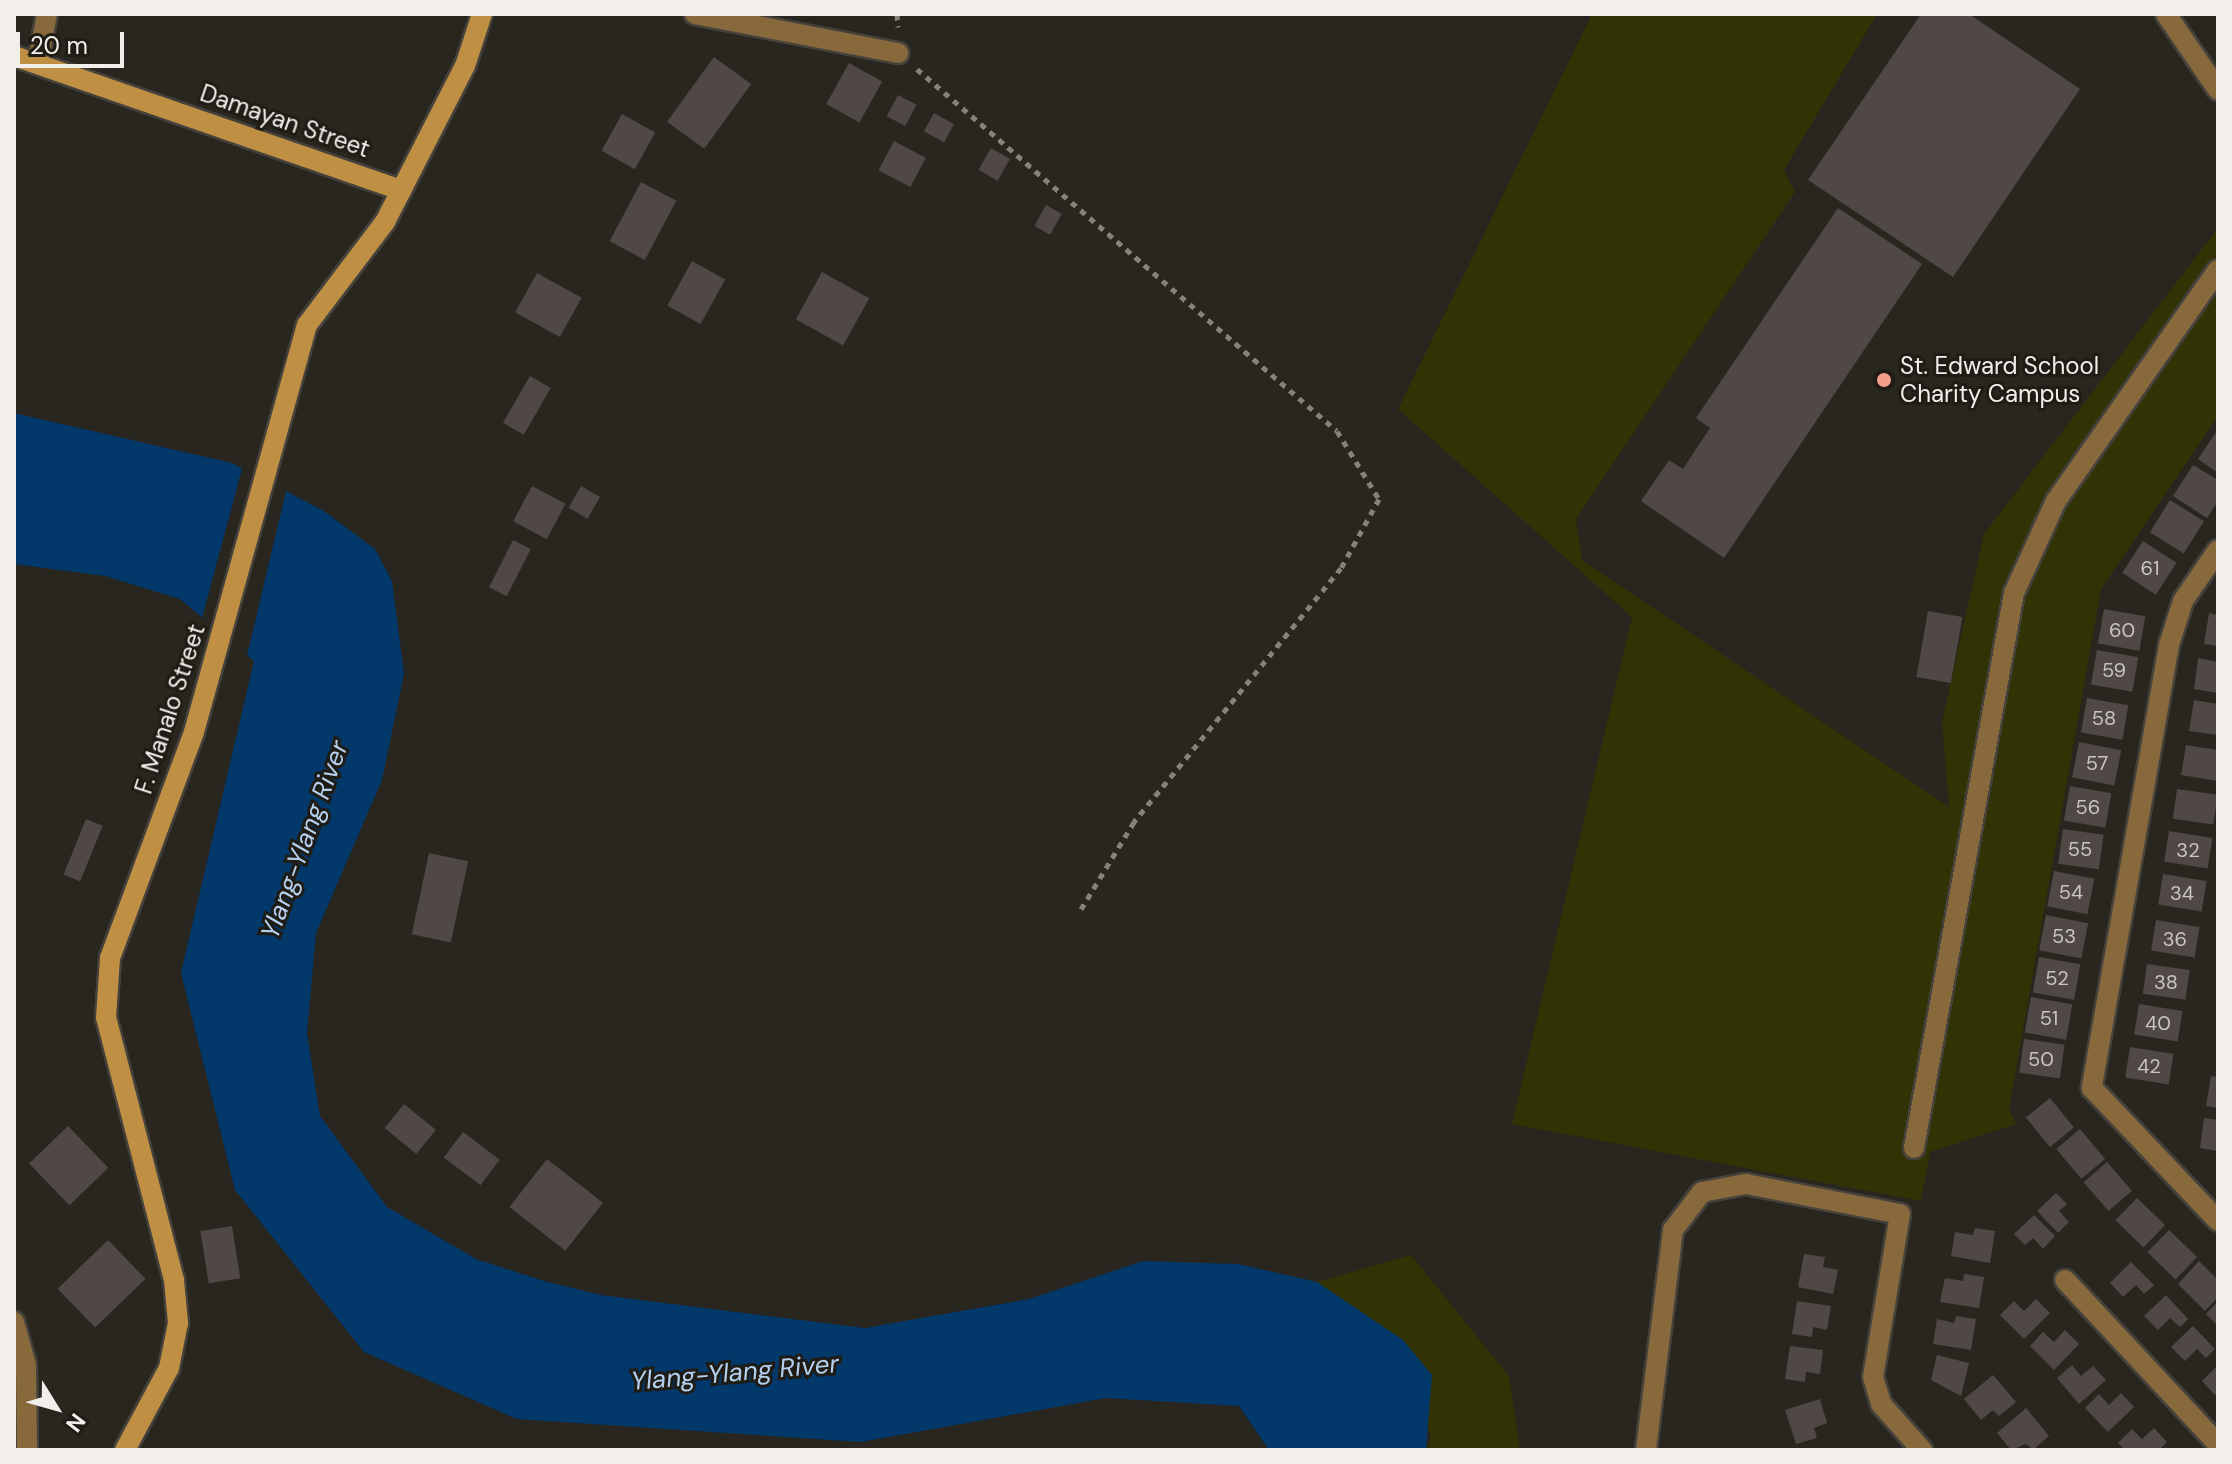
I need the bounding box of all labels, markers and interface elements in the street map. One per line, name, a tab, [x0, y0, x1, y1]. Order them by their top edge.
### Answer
scale bar	[20, 16, 128, 66]
text: 20 m	[30, 30, 88, 61]
street label: Damayan Street	[196, 78, 374, 164]
place label: St. Edward School Charity Campus	[1900, 352, 2099, 408]
marker: St. Edward School Charity Campus	[1875, 371, 1893, 389]
house number: 61	[2141, 556, 2159, 580]
house number: 60	[2109, 618, 2135, 642]
street label: F. Manalo Street	[129, 621, 211, 797]
house number: 59	[2102, 658, 2126, 682]
house number: 58	[2092, 706, 2116, 730]
water label: Ylang-Ylang River	[255, 737, 355, 943]
house number: 57	[2086, 751, 2108, 775]
house number: 56	[2076, 795, 2100, 819]
house number: 55	[2068, 837, 2092, 861]
house number: 32	[2176, 838, 2200, 862]
house number: 54	[2059, 880, 2083, 904]
house number: 34	[2170, 881, 2194, 905]
house number: 53	[2052, 924, 2076, 948]
house number: 36	[2163, 927, 2187, 951]
house number: 52	[2045, 966, 2069, 990]
house number: 38	[2154, 970, 2178, 994]
house number: 51	[2040, 1006, 2058, 1030]
house number: 40	[2145, 1011, 2171, 1035]
house number: 50	[2028, 1047, 2054, 1071]
house number: 42	[2137, 1054, 2161, 1078]
water label: Ylang-Ylang River	[630, 1348, 840, 1398]
north arrow	[16, 1368, 96, 1448]
text: N	[59, 1408, 92, 1438]

